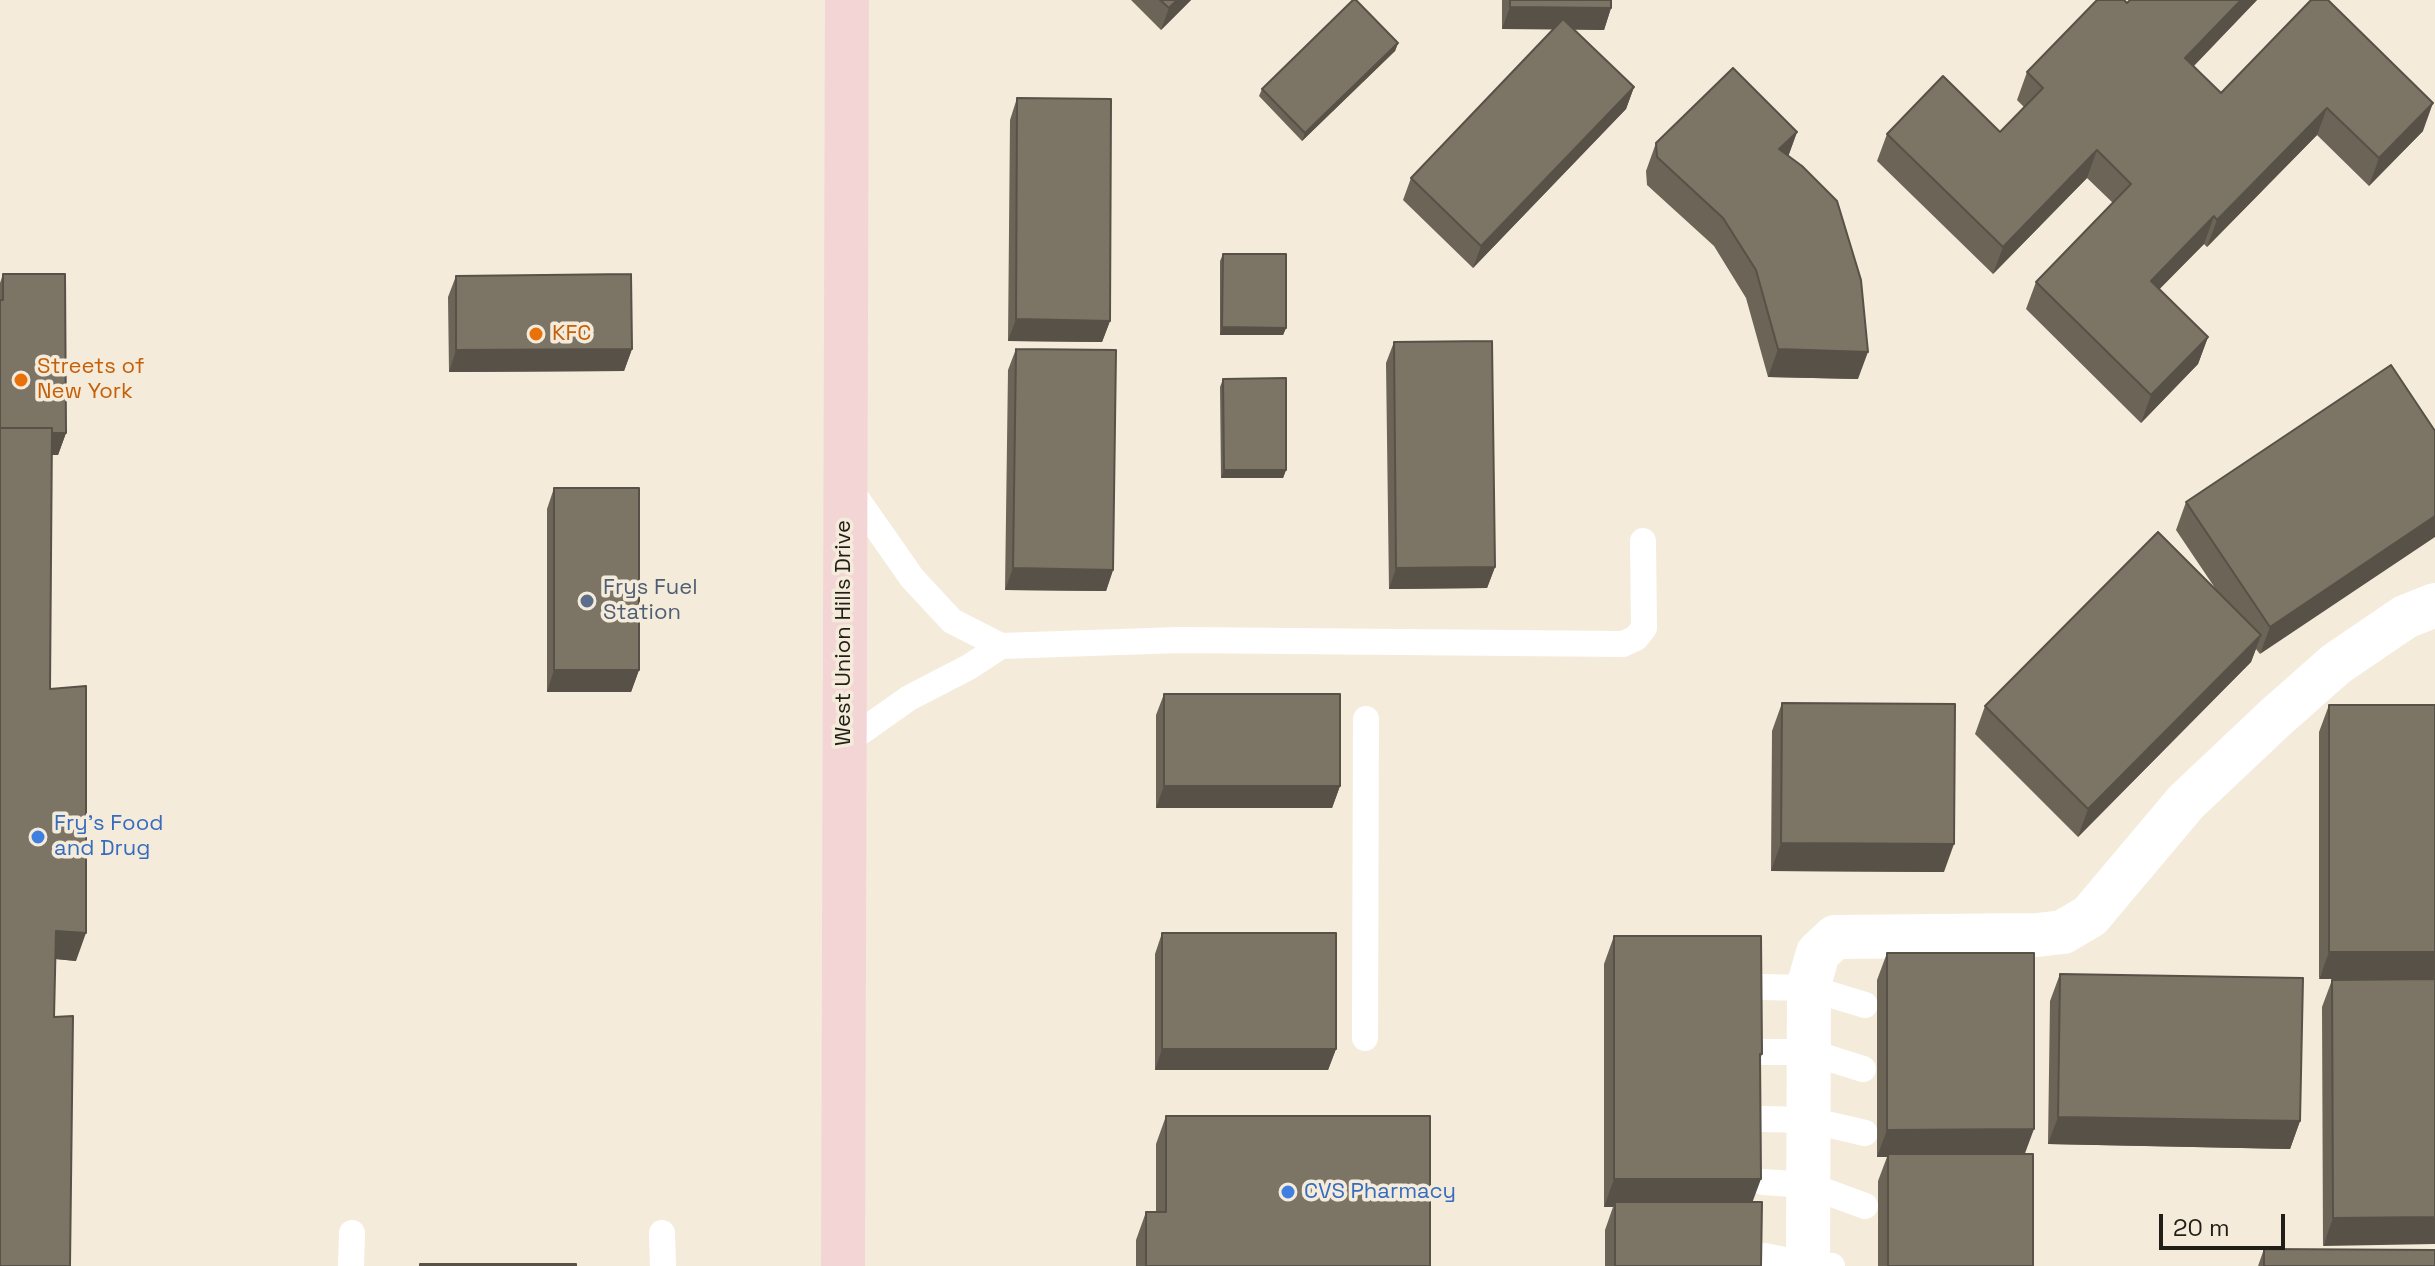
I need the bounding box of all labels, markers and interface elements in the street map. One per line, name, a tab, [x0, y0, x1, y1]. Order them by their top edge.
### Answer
place label: KFC	[552, 321, 591, 347]
marker: KFC	[527, 325, 545, 343]
place label: Streets of New York	[37, 354, 144, 406]
marker: Streets of New York	[12, 371, 30, 389]
street label: West Union Hills Drive	[831, 520, 857, 746]
place label: Frys Fuel Station	[603, 575, 698, 626]
marker: Frys Fuel Station	[578, 592, 596, 610]
place label: Fry's Food and Drug	[54, 811, 163, 862]
marker: Fry's Food and Drug	[29, 828, 47, 846]
place label: CVS Pharmacy	[1304, 1179, 1456, 1205]
marker: CVS Pharmacy	[1279, 1183, 1297, 1201]
scale bar	[2163, 1198, 2289, 1248]
text: 20 m	[2173, 1212, 2230, 1243]

